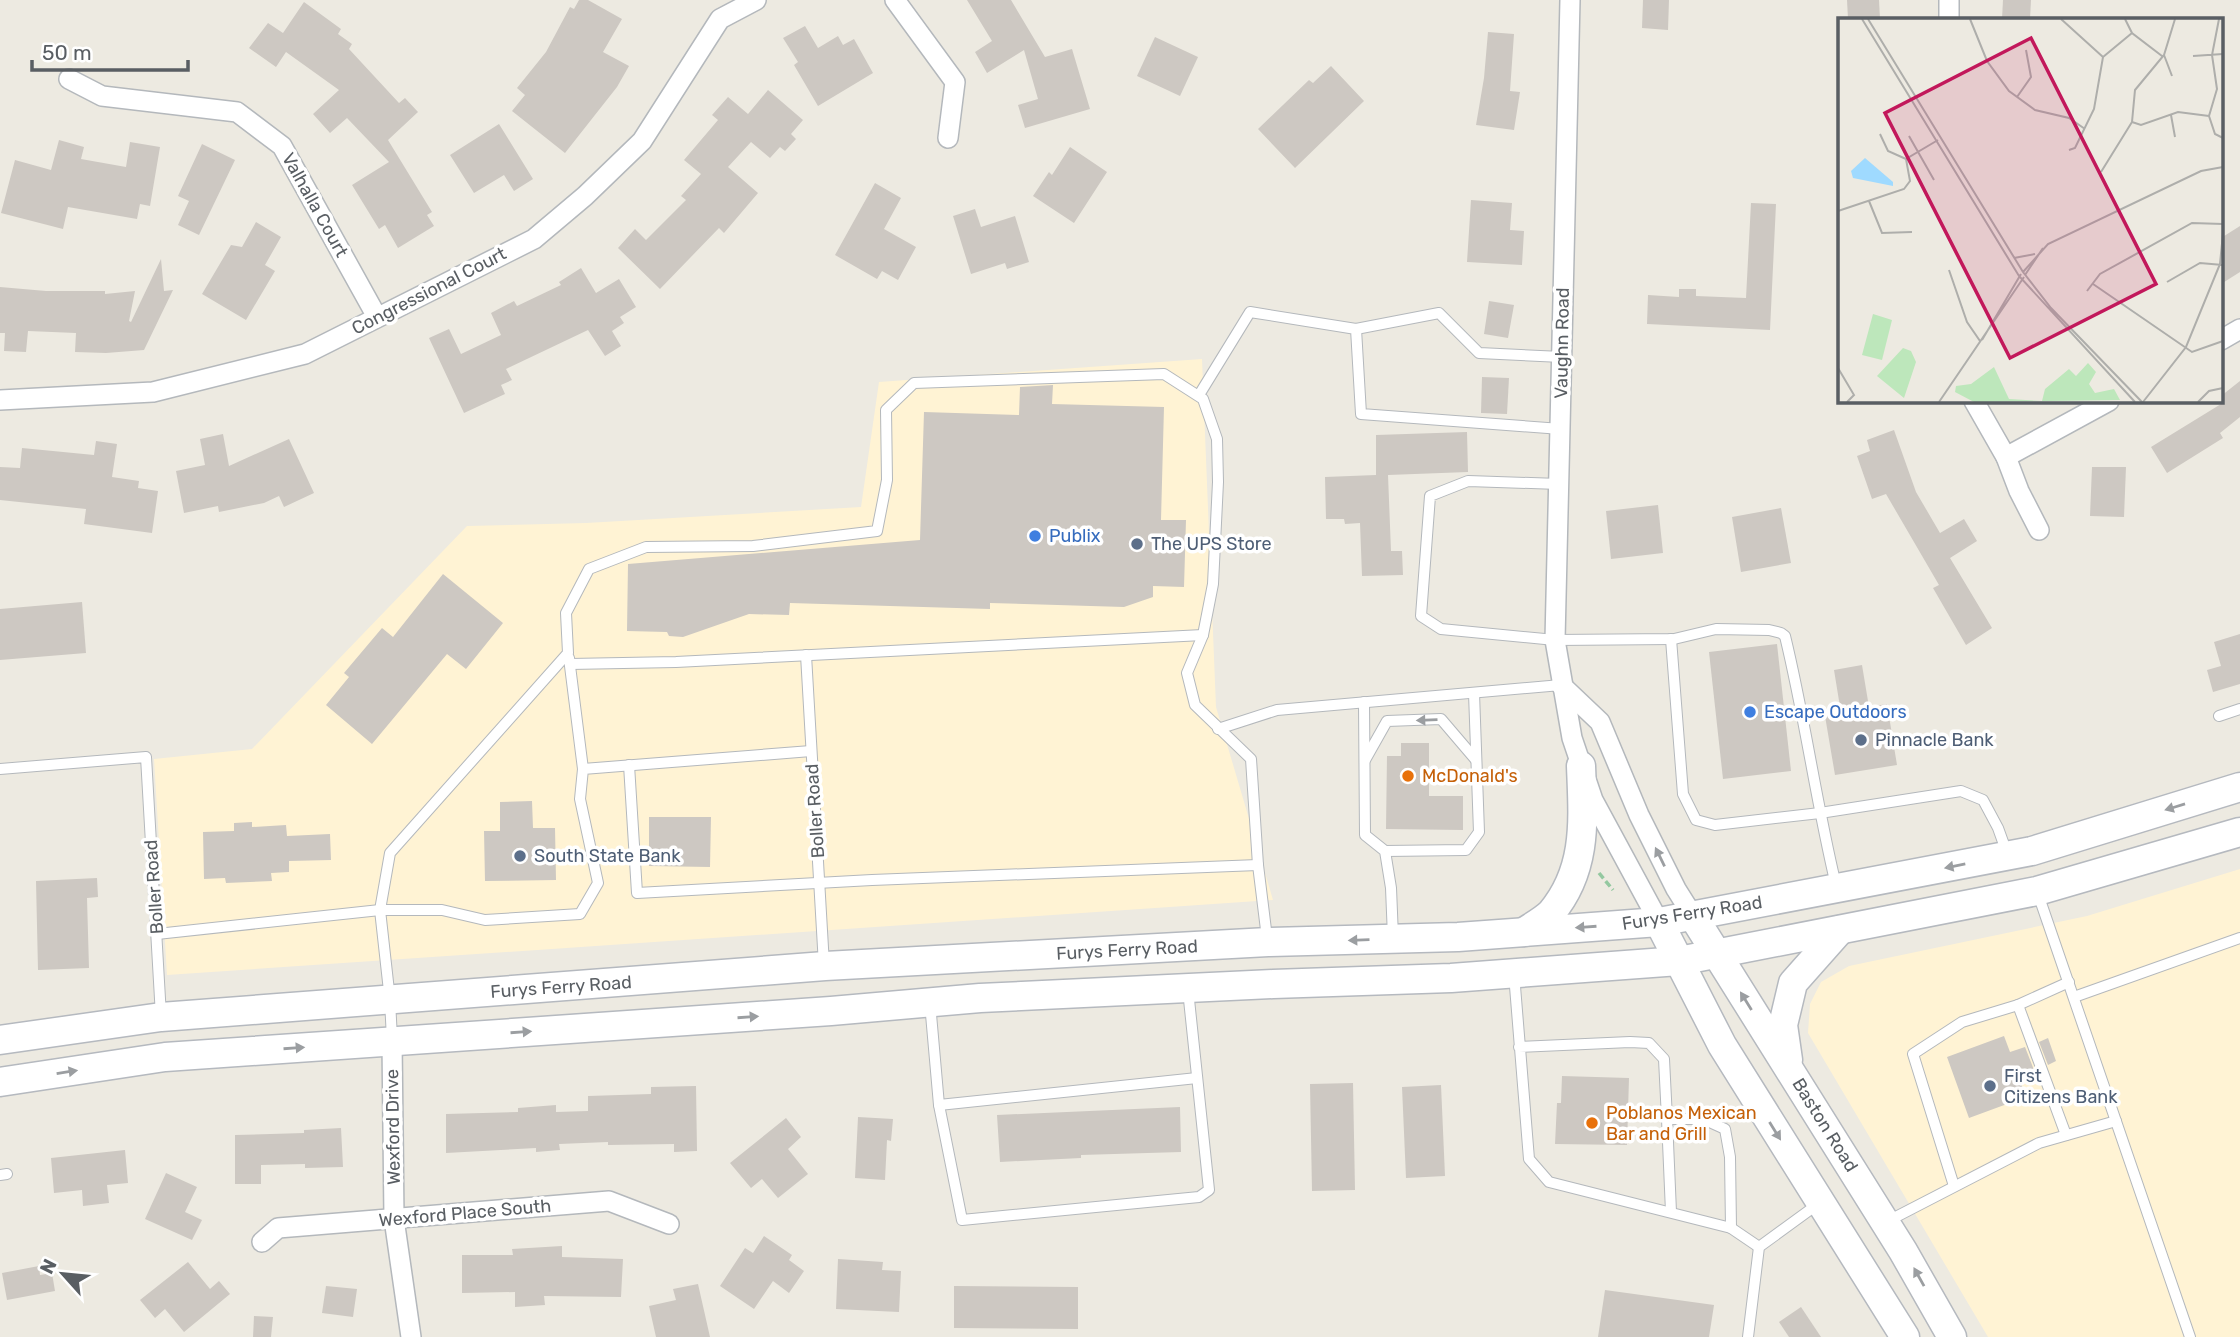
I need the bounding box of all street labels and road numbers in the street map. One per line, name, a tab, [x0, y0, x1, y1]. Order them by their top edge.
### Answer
street label: Valhalla Court	[277, 149, 353, 261]
street label: Congressional Court	[348, 243, 510, 339]
street label: Vaughn Road	[1550, 287, 1574, 399]
street label: Boller Road	[801, 763, 829, 859]
street label: Boller Road	[140, 839, 168, 935]
street label: Furys Ferry Road	[1620, 891, 1764, 935]
street label: Furys Ferry Road	[1056, 935, 1198, 965]
street label: Furys Ferry Road	[489, 971, 633, 1003]
street label: Wexford Drive	[381, 1069, 405, 1185]
street label: Baston Road	[1787, 1074, 1863, 1176]
street label: Wexford Place South	[378, 1194, 552, 1232]

